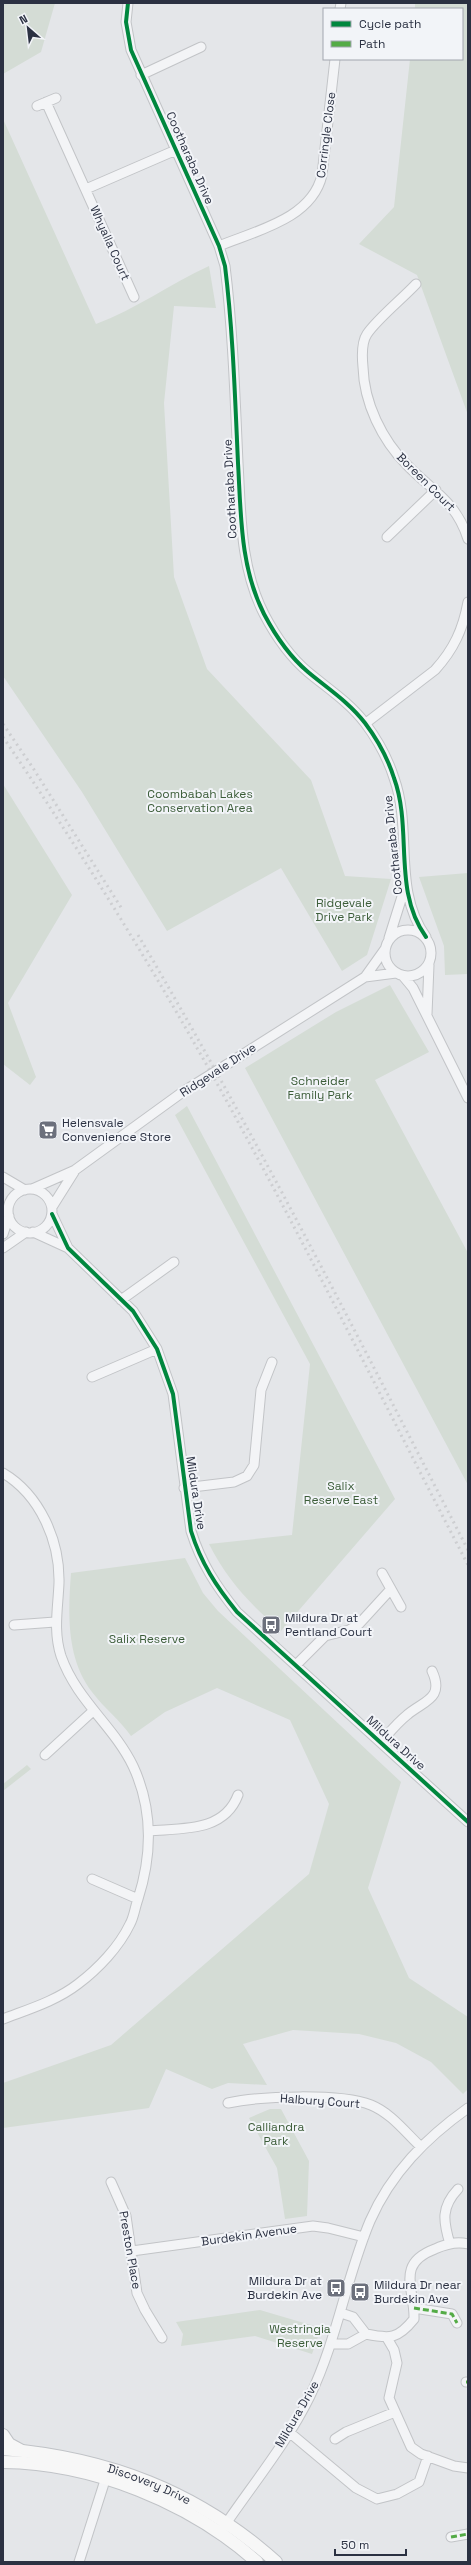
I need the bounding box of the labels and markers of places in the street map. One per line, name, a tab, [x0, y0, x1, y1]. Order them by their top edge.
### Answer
place label: Helensvale Convenience Store	[62, 1115, 171, 1145]
supermarket icon: Helensvale Convenience Store	[37, 1119, 59, 1141]
place label: Mildura Dr at Pentland Court	[285, 1610, 372, 1640]
bus stop icon: Mildura Dr at Pentland Court	[260, 1614, 282, 1636]
place label: Mildura Dr at Burdekin Ave	[247, 2273, 322, 2303]
bus stop icon: Mildura Dr at Burdekin Ave	[325, 2277, 347, 2299]
place label: Mildura Dr near Burdekin Ave	[374, 2277, 462, 2307]
bus stop icon: Mildura Dr near Burdekin Ave	[349, 2281, 371, 2303]

